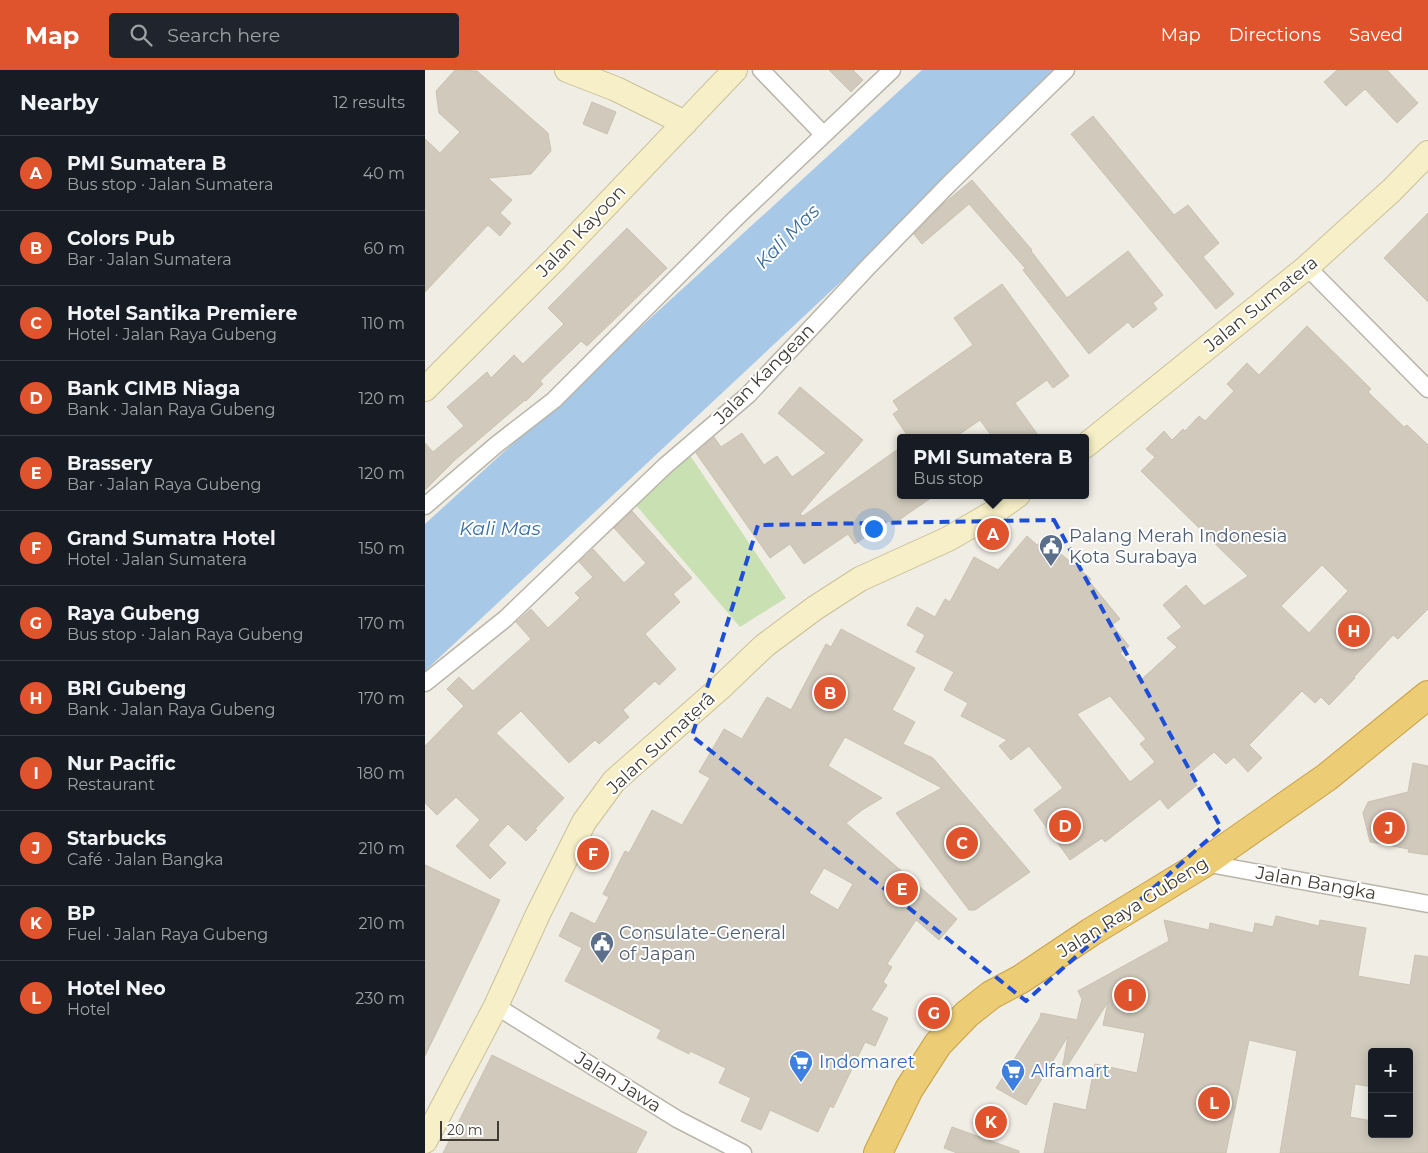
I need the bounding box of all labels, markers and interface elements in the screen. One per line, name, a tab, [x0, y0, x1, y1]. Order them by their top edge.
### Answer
search box	[109, 13, 459, 58]
text: Map	[25, 21, 79, 50]
icon: search	[127, 21, 155, 49]
text: Search here	[167, 24, 280, 47]
text: Map	[1161, 24, 1201, 46]
text: Directions	[1229, 24, 1321, 46]
text: Saved	[1349, 24, 1403, 46]
text: Nearby	[20, 90, 99, 115]
text: 12 results	[333, 93, 405, 112]
text: PMI Sumatera B	[67, 152, 226, 175]
text: A	[30, 164, 42, 183]
text: 40 m	[363, 164, 405, 183]
text: Bus stop · Jalan Sumatera	[67, 175, 273, 194]
street label: Jalan Kayoon	[531, 181, 630, 282]
water label: Kali Mas	[750, 199, 824, 273]
text: Colors Pub	[67, 227, 175, 250]
text: B	[30, 239, 42, 258]
text: 60 m	[363, 239, 405, 258]
text: Bar · Jalan Sumatera	[67, 250, 232, 269]
street label: Jalan Sumatera	[1199, 251, 1322, 357]
text: Hotel Santika Premiere	[67, 302, 298, 325]
text: C	[30, 314, 42, 333]
text: 110 m	[362, 314, 405, 333]
street label: Jalan Kangean	[708, 319, 819, 430]
text: Hotel · Jalan Raya Gubeng	[67, 325, 277, 344]
text: Bank CIMB Niaga	[67, 377, 240, 400]
text: D	[29, 389, 43, 408]
text: 120 m	[358, 389, 405, 408]
text: Bank · Jalan Raya Gubeng	[67, 400, 276, 419]
popup	[897, 434, 1089, 499]
text: PMI Sumatera B	[913, 446, 1073, 469]
text: Brassery	[67, 452, 152, 475]
text: E	[31, 464, 41, 483]
text: 120 m	[358, 464, 405, 483]
text: Bus stop	[913, 469, 983, 488]
text: Bar · Jalan Raya Gubeng	[67, 475, 262, 494]
pin: A	[977, 515, 1009, 553]
your location	[861, 516, 887, 542]
water label: Kali Mas	[459, 517, 541, 540]
place label: Palang Merah Indonesia Kota Surabaya	[1069, 525, 1287, 568]
text: Grand Sumatra Hotel	[67, 527, 276, 550]
public building icon: Palang Merah Indonesia Kota Surabaya	[1038, 533, 1064, 567]
text: F	[31, 539, 41, 558]
text: 150 m	[358, 539, 405, 558]
text: Hotel · Jalan Sumatera	[67, 550, 247, 569]
text: Raya Gubeng	[67, 602, 200, 625]
pin: H	[1338, 612, 1370, 650]
text: G	[30, 614, 42, 633]
text: 170 m	[358, 614, 405, 633]
text: Bus stop · Jalan Raya Gubeng	[67, 625, 303, 644]
pin: B	[814, 674, 846, 712]
text: BRI Gubeng	[67, 677, 186, 700]
street label: Jalan Sumatera	[602, 687, 720, 799]
text: H	[30, 689, 42, 708]
text: 170 m	[358, 689, 405, 708]
text: Bank · Jalan Raya Gubeng	[67, 700, 276, 719]
text: Nur Pacific	[67, 752, 176, 775]
text: I	[33, 764, 39, 783]
text: 180 m	[357, 764, 405, 783]
text: Restaurant	[67, 775, 155, 794]
pin: D	[1049, 807, 1081, 845]
pin: J	[1373, 809, 1405, 847]
pin: C	[946, 824, 978, 862]
text: Starbucks	[67, 827, 166, 850]
pin: F	[577, 835, 609, 873]
text: J	[32, 839, 40, 858]
text: 210 m	[358, 839, 405, 858]
text: Café · Jalan Bangka	[67, 850, 223, 869]
street label: Jalan Raya Gubeng	[1053, 852, 1212, 963]
street label: Jalan Bangka	[1253, 861, 1378, 904]
pin: E	[886, 870, 918, 908]
text: BP	[67, 902, 95, 925]
text: K	[30, 914, 42, 933]
text: 210 m	[358, 914, 405, 933]
place label: Consulate-General of Japan	[619, 922, 786, 965]
text: Fuel · Jalan Raya Gubeng	[67, 925, 268, 944]
public building icon: Consulate-General of Japan	[589, 930, 615, 964]
pin: I	[1114, 976, 1146, 1014]
text: Hotel Neo	[67, 977, 166, 1000]
text: L	[31, 989, 41, 1008]
text: 230 m	[355, 989, 405, 1008]
pin: G	[918, 994, 950, 1032]
text: Hotel	[67, 1000, 110, 1019]
street label: Jalan Jawa	[570, 1046, 665, 1117]
map controls	[1368, 1048, 1413, 1138]
button: +	[1368, 1048, 1413, 1093]
supermarket icon: Indomaret	[788, 1049, 814, 1083]
place label: Indomaret	[819, 1051, 915, 1073]
supermarket icon: Alfamart	[1000, 1058, 1026, 1092]
place label: Alfamart	[1031, 1060, 1110, 1082]
pin: L	[1198, 1084, 1230, 1122]
button: −	[1368, 1093, 1413, 1138]
pin: K	[975, 1103, 1007, 1141]
scale bar	[440, 1118, 499, 1141]
text: 20 m	[447, 1121, 483, 1139]

